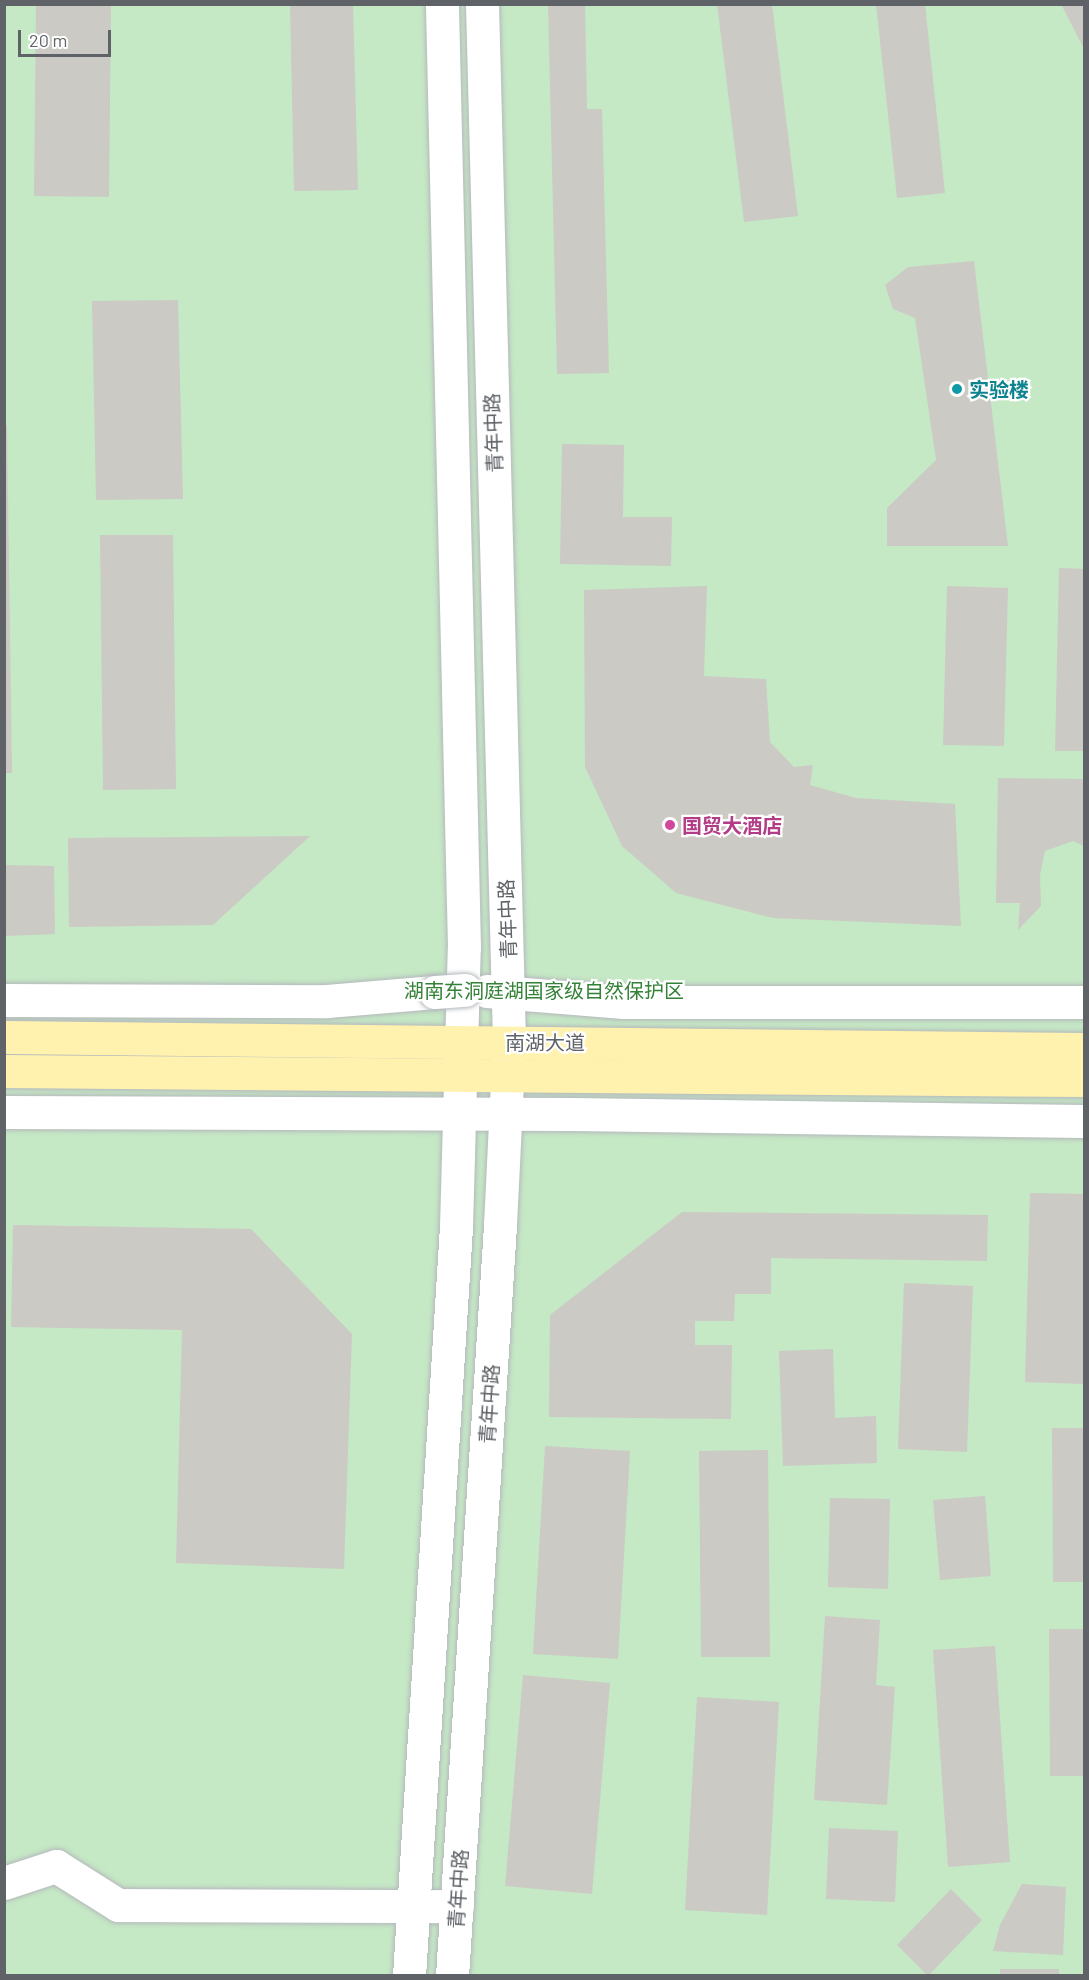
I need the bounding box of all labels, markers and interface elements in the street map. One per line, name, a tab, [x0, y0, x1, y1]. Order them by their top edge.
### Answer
scale bar	[21, 18, 114, 56]
text: 20 m	[29, 29, 67, 51]
place label: 实验楼	[969, 377, 1029, 401]
marker: 实验楼	[950, 382, 964, 396]
street label: 青年中路	[480, 393, 506, 473]
place label: 国贸大酒店	[682, 813, 782, 837]
marker: 国贸大酒店	[663, 818, 677, 832]
street label: 青年中路	[494, 879, 520, 959]
park label: 湖南东洞庭湖国家级自然保护区	[404, 978, 684, 1002]
street label: 南湖大道	[505, 1030, 585, 1054]
street label: 青年中路	[474, 1363, 504, 1445]
street label: 青年中路	[443, 1848, 473, 1930]

